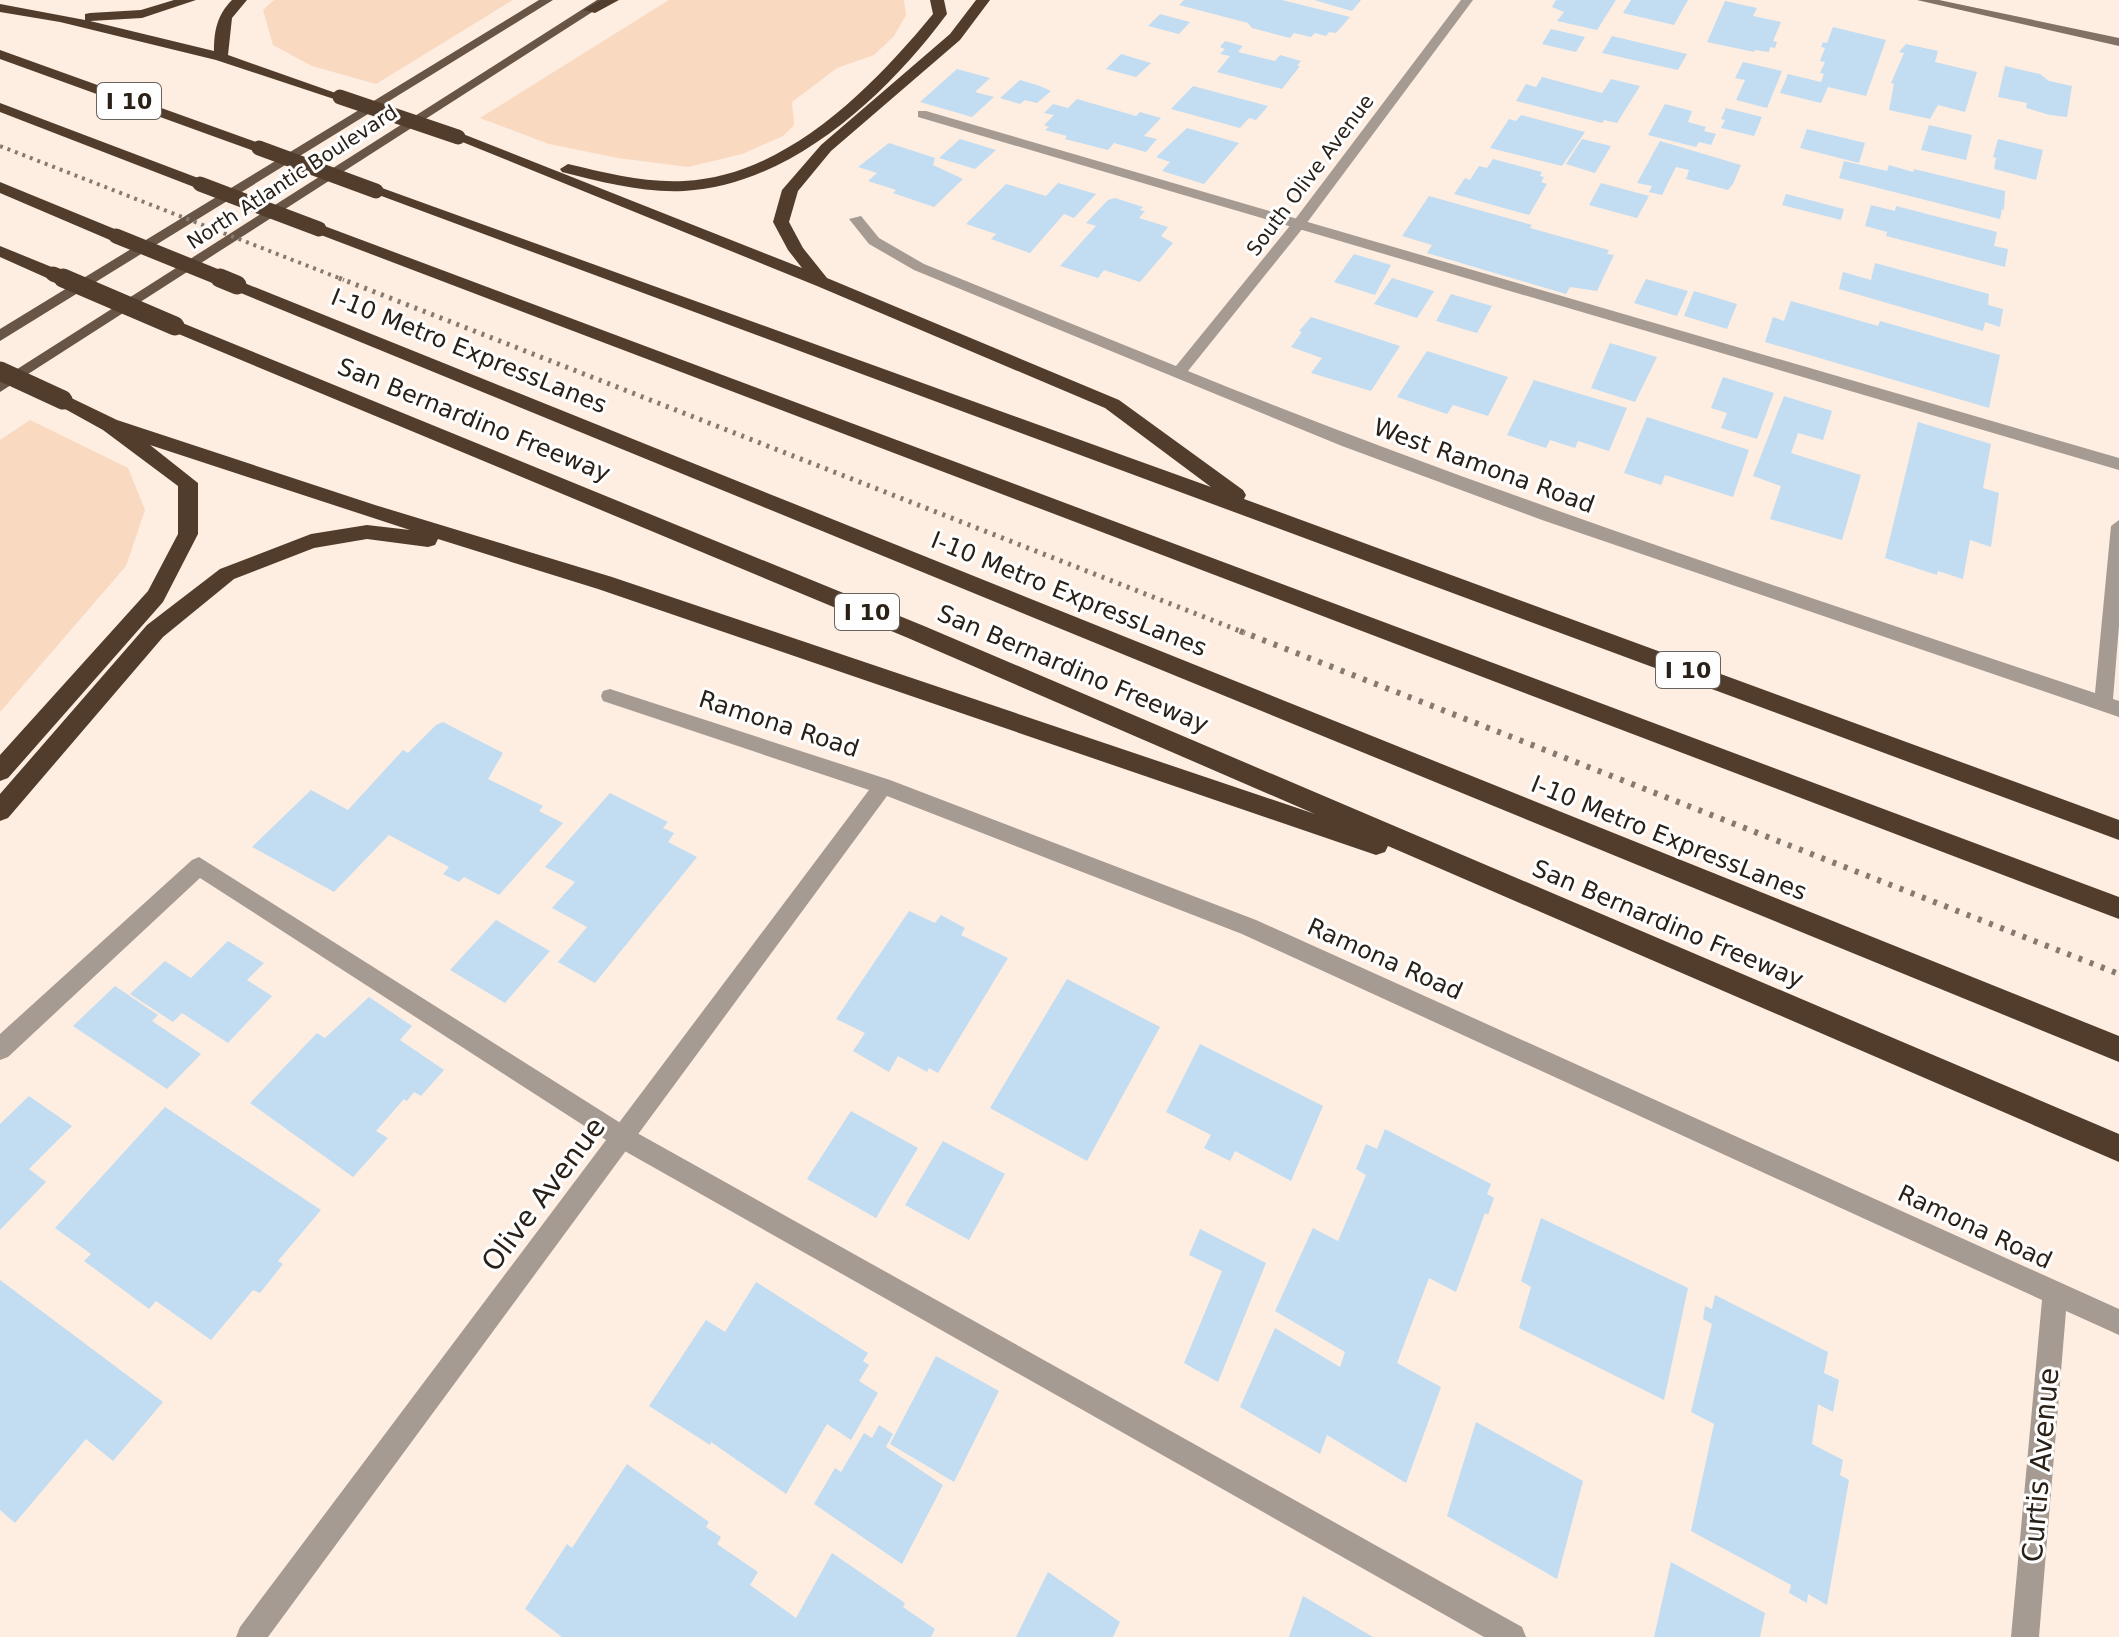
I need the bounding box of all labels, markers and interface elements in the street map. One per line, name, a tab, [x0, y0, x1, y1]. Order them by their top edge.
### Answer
road number: I 10	[97, 83, 161, 119]
street label: South Olive Avenue	[1241, 89, 1379, 261]
street label: North Atlantic Boulevard	[182, 100, 402, 254]
street label: I-10 Metro ExpressLanes	[327, 283, 611, 419]
street label: San Bernardino Freeway	[334, 352, 614, 488]
street label: West Ramona Road	[1370, 413, 1598, 519]
street label: I-10 Metro ExpressLanes	[927, 526, 1211, 662]
road number: I 10	[835, 594, 899, 630]
street label: San Bernardino Freeway	[933, 599, 1213, 739]
road number: I 10	[1656, 652, 1720, 688]
street label: Ramona Road	[695, 685, 863, 763]
street label: I-10 Metro ExpressLanes	[1527, 770, 1811, 906]
street label: San Bernardino Freeway	[1528, 854, 1808, 994]
street label: Ramona Road	[1303, 912, 1467, 1006]
street label: Olive Avenue	[475, 1111, 612, 1278]
street label: Ramona Road	[1894, 1179, 2056, 1275]
street label: Curtis Avenue	[2016, 1366, 2065, 1564]

